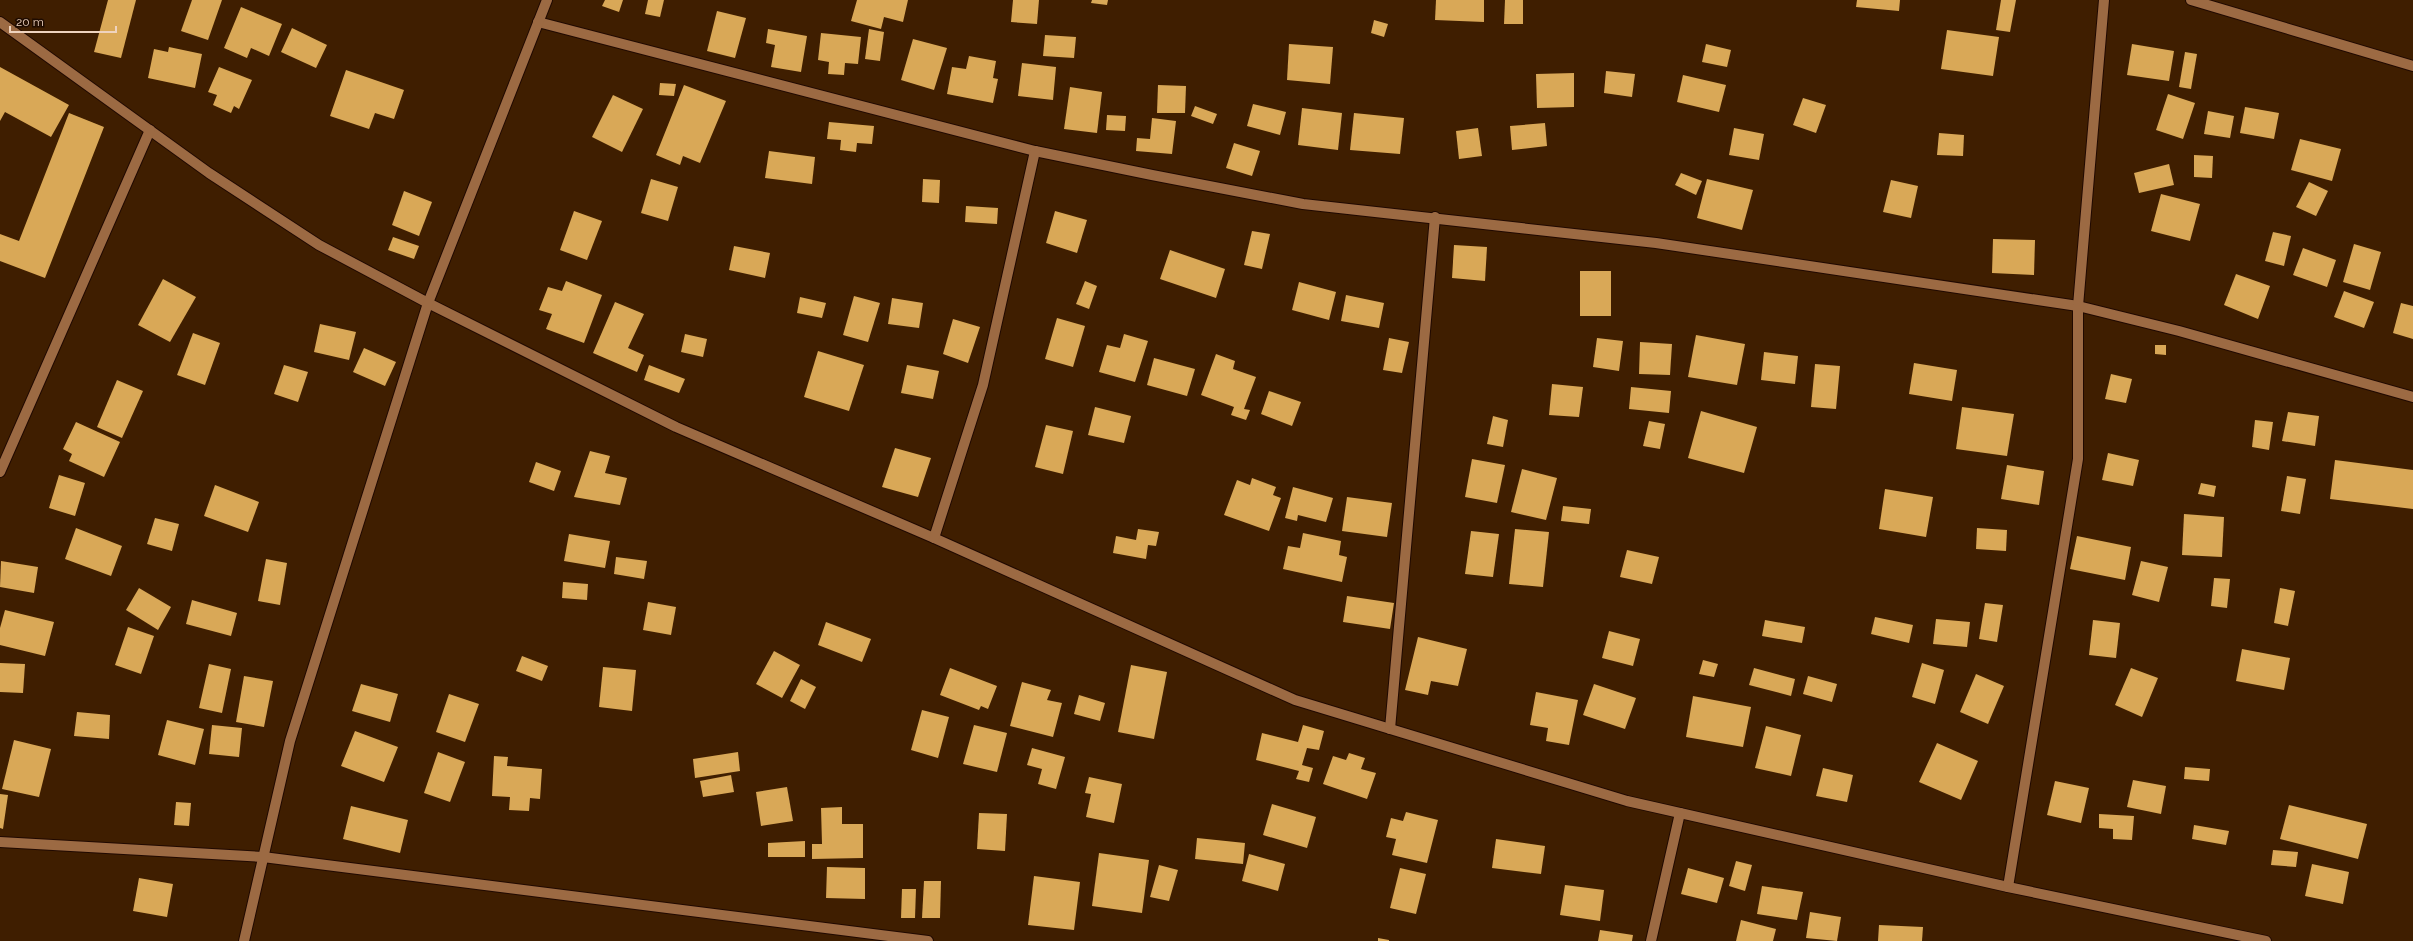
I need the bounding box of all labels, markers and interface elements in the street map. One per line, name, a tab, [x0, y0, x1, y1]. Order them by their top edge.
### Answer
scale bar	[10, 8, 116, 34]
text: 20 m	[16, 15, 44, 29]

